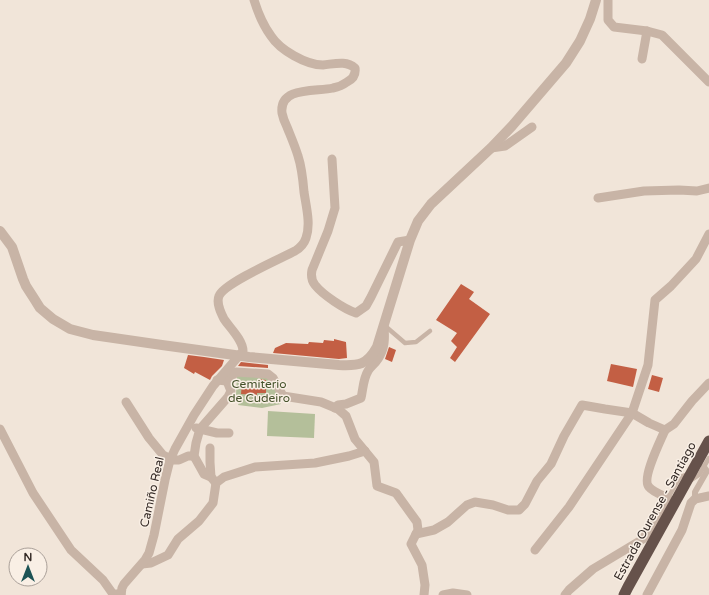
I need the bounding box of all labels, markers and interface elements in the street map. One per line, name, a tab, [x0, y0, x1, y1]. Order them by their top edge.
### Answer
park label: Cemiterio de Cudeiro	[228, 377, 290, 405]
street label: Estrada Ourense - Santiago	[611, 439, 699, 583]
street label: Camiño Real	[137, 455, 167, 529]
north arrow	[8, 547, 48, 587]
text: N	[24, 551, 32, 564]

